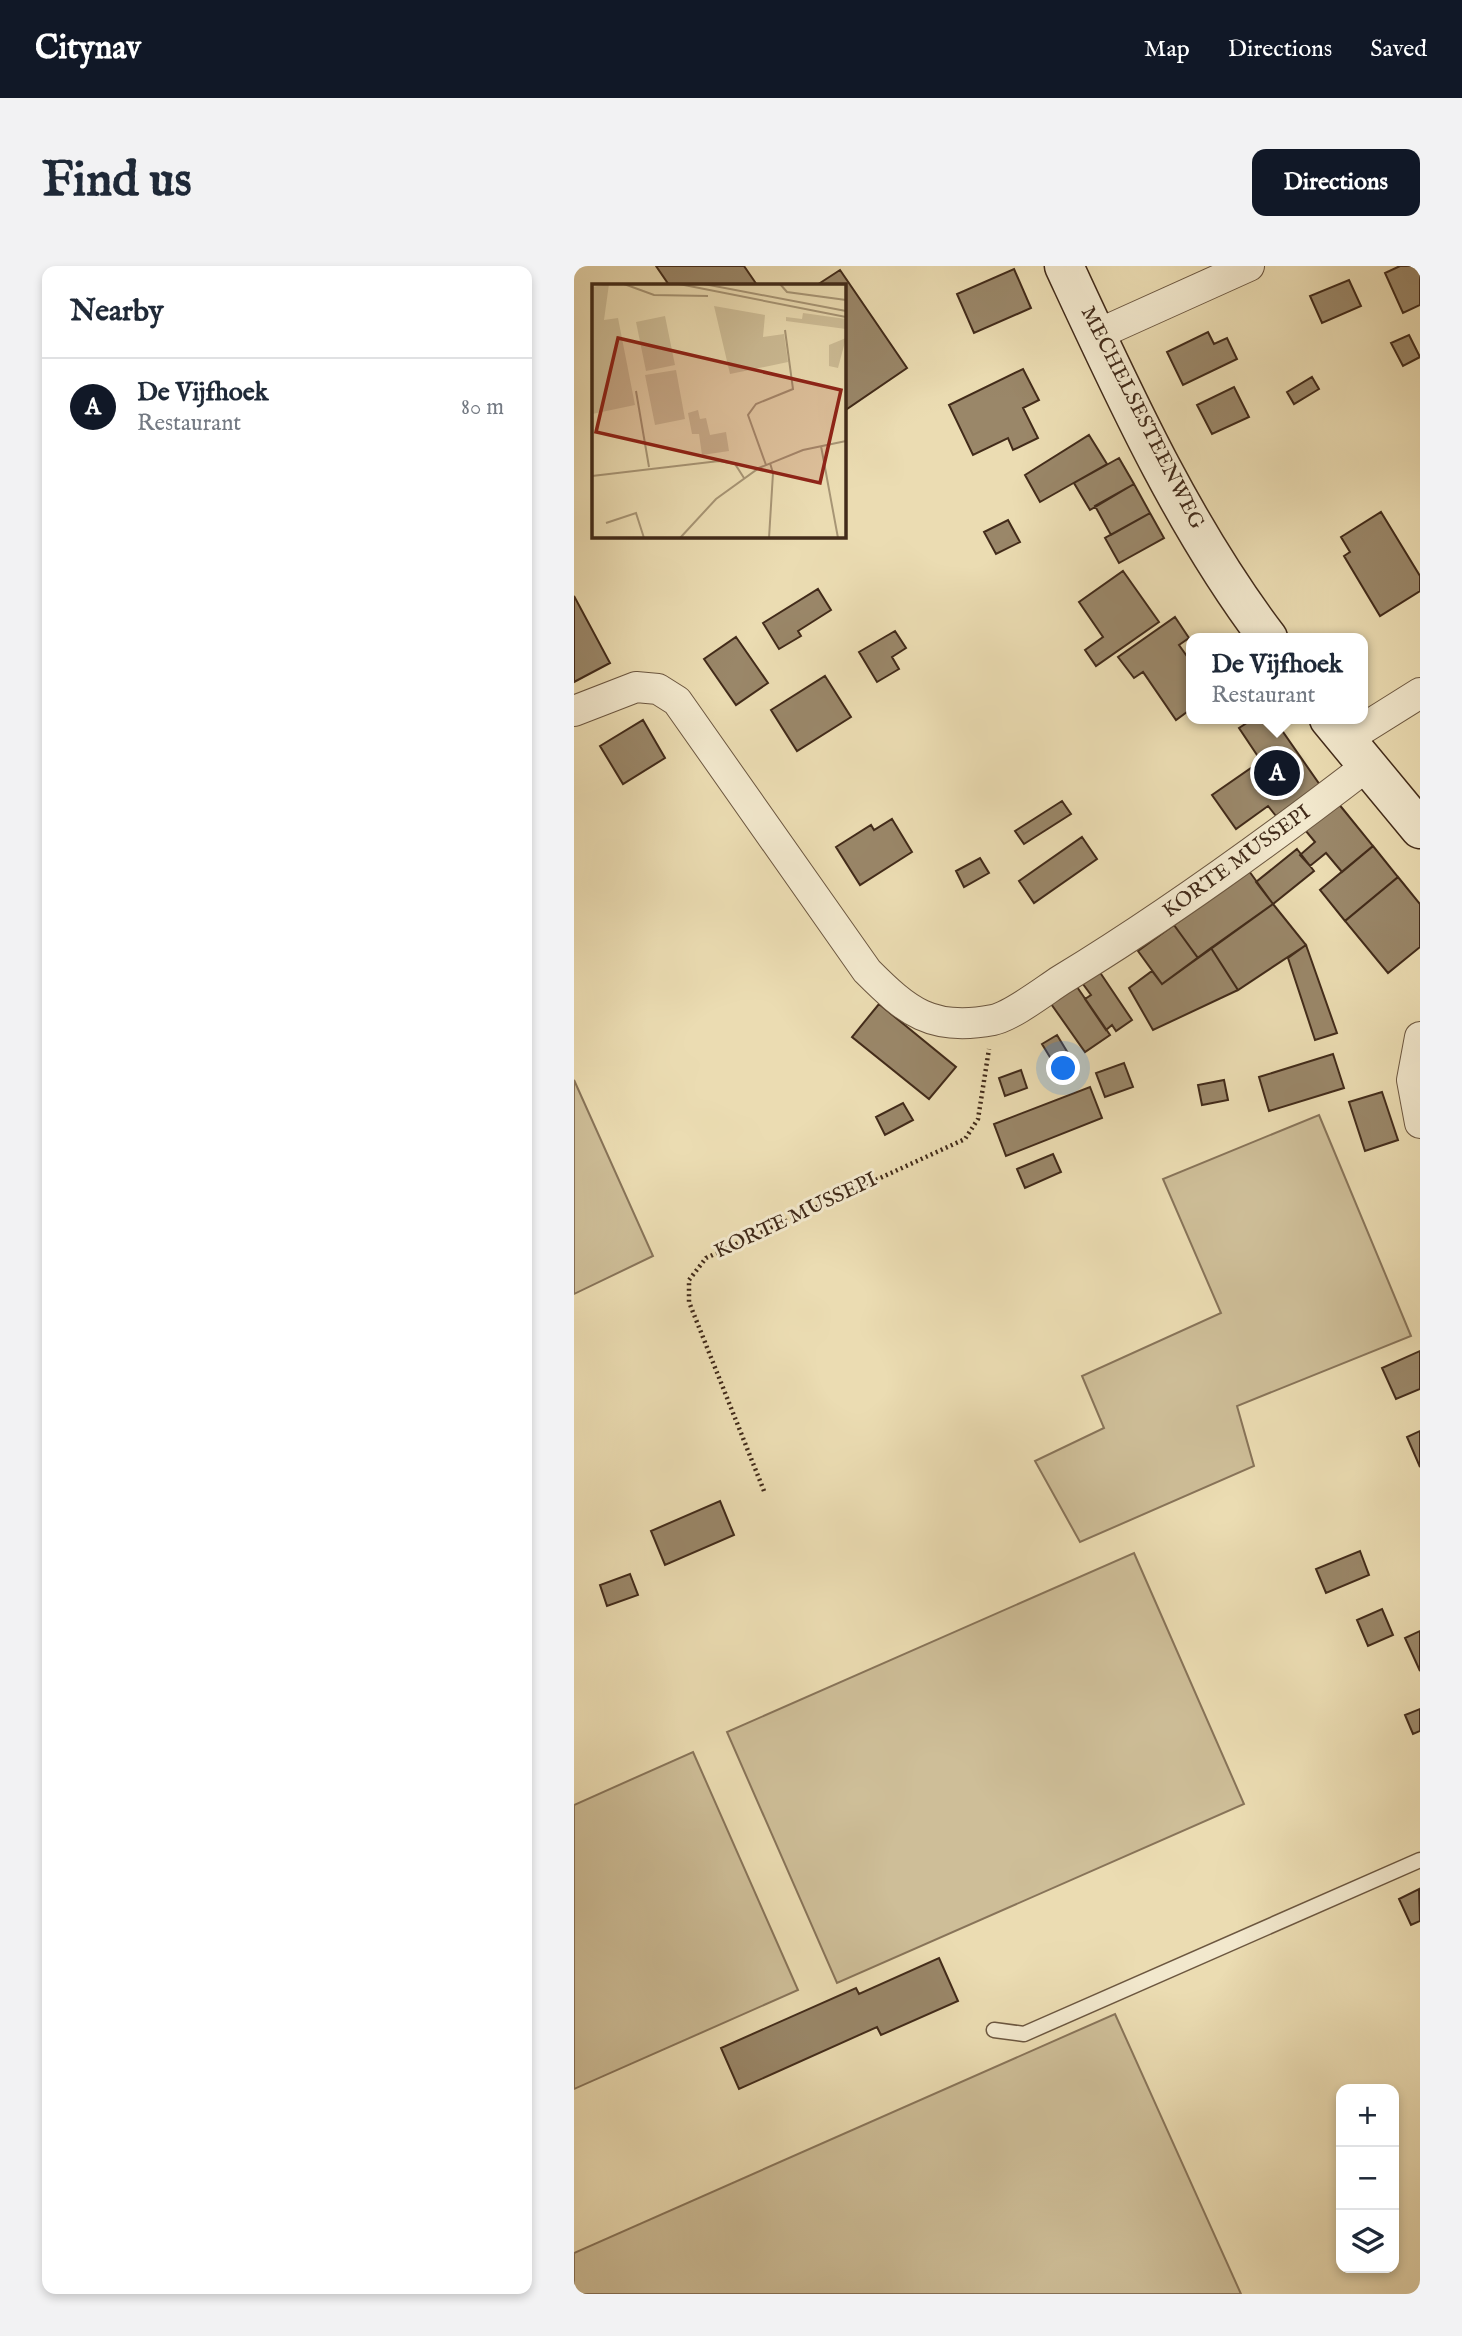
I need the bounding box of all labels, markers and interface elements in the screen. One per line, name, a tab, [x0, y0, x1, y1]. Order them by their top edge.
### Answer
text: Citynav	[35, 28, 141, 70]
text: Map	[1144, 34, 1190, 65]
text: Directions	[1228, 34, 1332, 65]
text: Saved	[1370, 34, 1427, 65]
button: Directions	[1252, 149, 1420, 216]
text: Find us	[42, 151, 192, 213]
inset map	[592, 284, 845, 537]
text: Nearby	[70, 293, 163, 331]
street label: MECHELSESTEENWEG	[1074, 302, 1210, 534]
text: De Vijfhoek	[137, 376, 269, 409]
text: A	[85, 393, 101, 422]
text: 80 m	[461, 393, 504, 422]
text: Restaurant	[137, 409, 241, 438]
popup	[1186, 633, 1368, 724]
text: De Vijfhoek	[1211, 648, 1343, 681]
text: Restaurant	[1211, 681, 1315, 710]
pin: A	[1254, 747, 1300, 799]
street label: KORTE MUSSEPI	[1158, 799, 1316, 925]
your location	[1046, 1051, 1080, 1085]
street label: KORTE MUSSEPI	[710, 1166, 882, 1266]
map controls	[1336, 2084, 1399, 2273]
button: +	[1336, 2084, 1399, 2147]
button: −	[1336, 2147, 1399, 2210]
button: layers	[1336, 2210, 1399, 2273]

